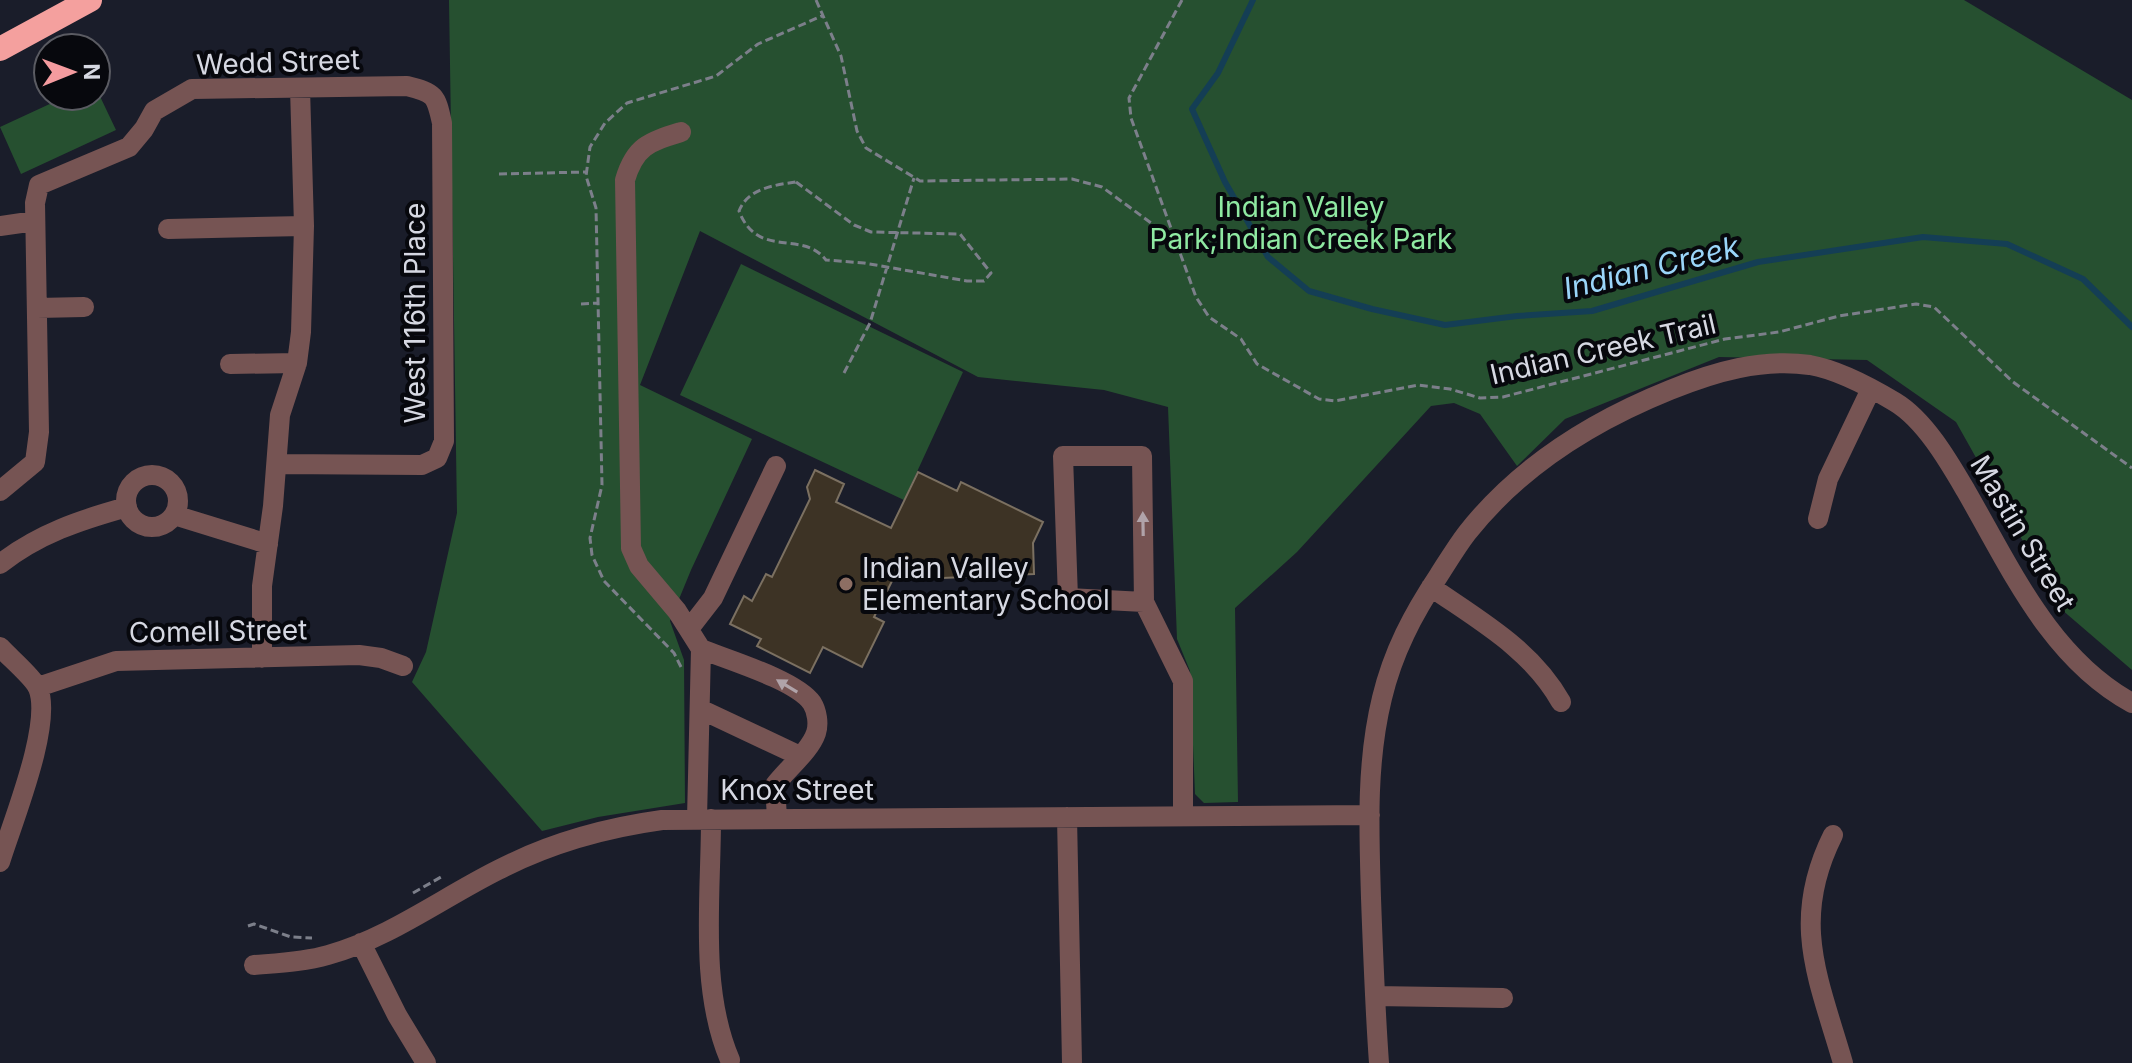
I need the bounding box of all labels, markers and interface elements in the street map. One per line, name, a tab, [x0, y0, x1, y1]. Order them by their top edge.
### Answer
north arrow	[32, 32, 112, 112]
street label: Wedd Street	[196, 42, 360, 82]
text: N	[79, 63, 105, 80]
park label: Indian Valley Park;Indian Creek Park	[1150, 190, 1452, 256]
street label: West 116th Place	[398, 203, 432, 423]
water label: Indian Creek	[1559, 228, 1743, 306]
street label: Indian Creek Trail	[1487, 306, 1719, 392]
street label: Mastin Street	[1963, 449, 2083, 617]
one-way arrow	[1136, 511, 1149, 536]
place label: Indian Valley Elementary School	[862, 551, 1110, 617]
marker: Indian Valley Elementary School	[837, 575, 855, 593]
street label: Comell Street	[128, 612, 308, 650]
one-way arrow	[776, 679, 798, 693]
street label: Knox Street	[720, 773, 874, 807]

